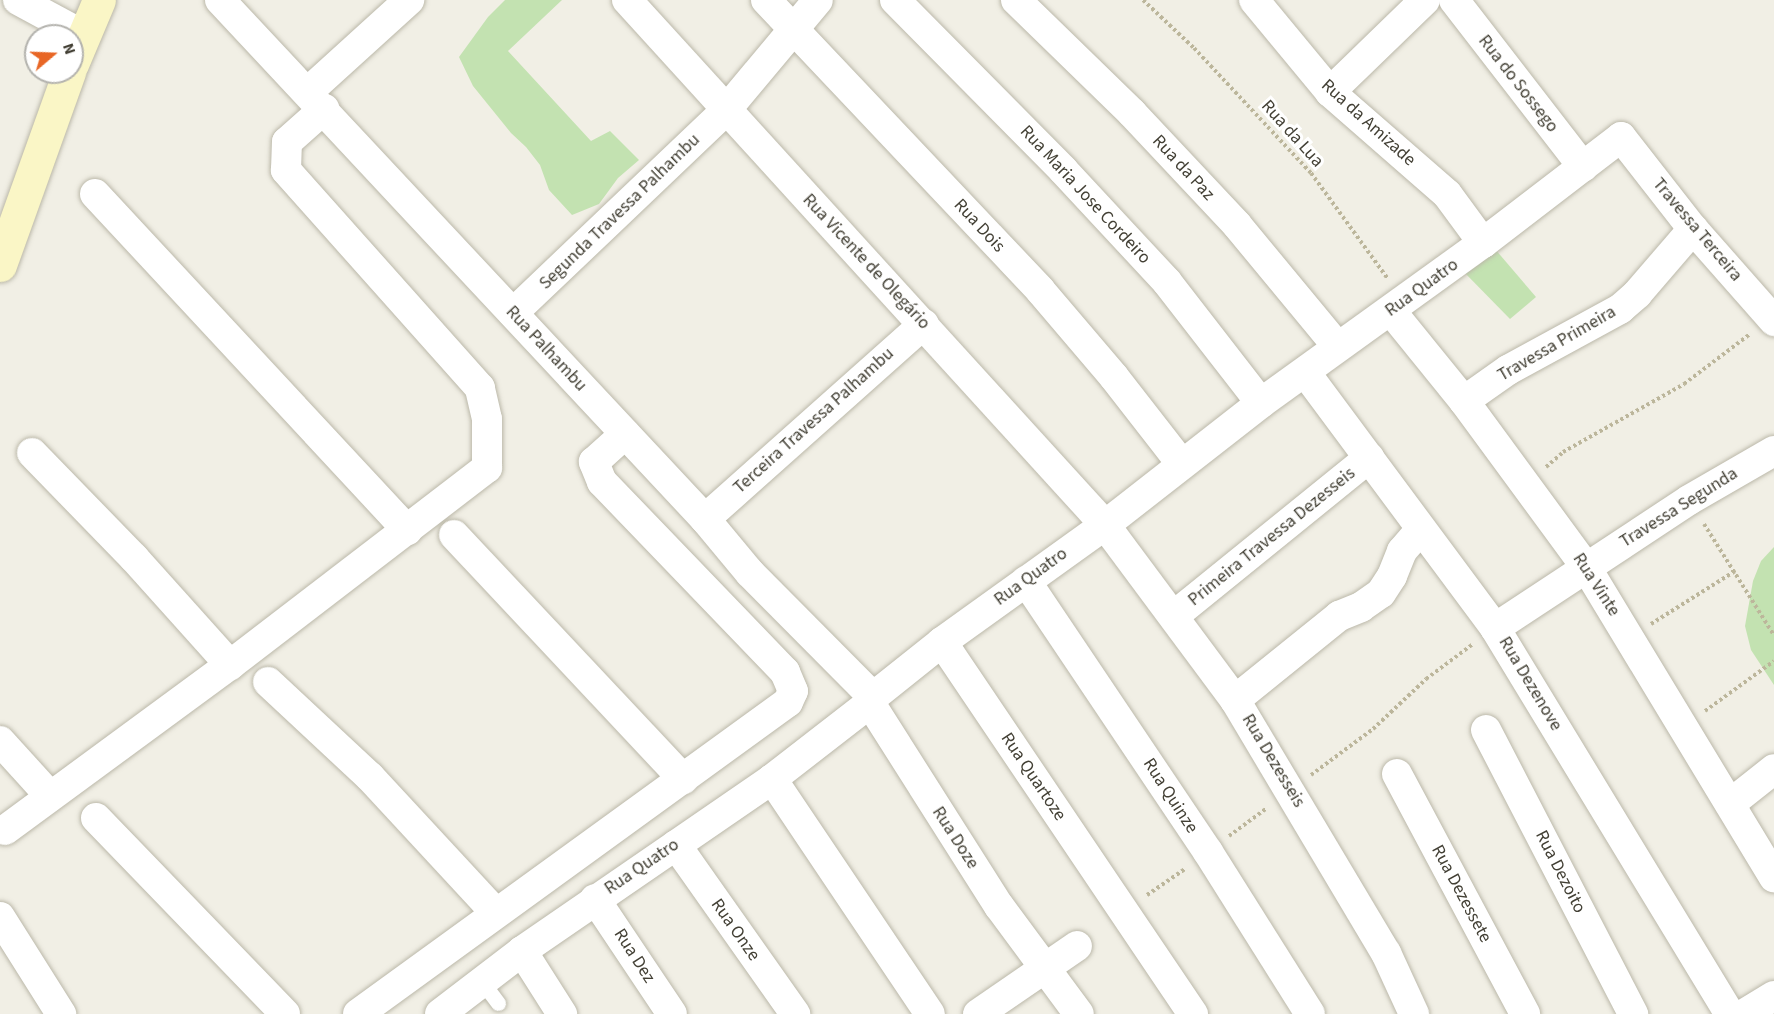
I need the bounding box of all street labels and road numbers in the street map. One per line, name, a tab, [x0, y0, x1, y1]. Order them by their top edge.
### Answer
street label: Rua do Sossego	[1473, 31, 1563, 137]
street label: Rua da Amizade	[1316, 75, 1420, 171]
street label: Rua da Lua	[1256, 96, 1328, 172]
street label: Rua Maria Jose Cordeiro	[1015, 121, 1155, 269]
street label: Segunda Travessa Palhambu	[535, 130, 705, 294]
street label: Rua da Paz	[1147, 131, 1219, 205]
street label: Travessa Terceira	[1648, 174, 1746, 286]
street label: Rua Vicente de Olegário	[798, 190, 934, 334]
street label: Rua Dois	[949, 195, 1009, 257]
street label: Rua Quatro	[1381, 254, 1463, 322]
street label: Travessa Primeira	[1494, 301, 1620, 387]
street label: Rua Palhambu	[501, 302, 591, 396]
street label: Terceira Travessa Palhambu	[729, 343, 899, 499]
street label: Primeira Travessa Dezesseis	[1184, 463, 1360, 611]
street label: Travessa Segunda	[1616, 463, 1742, 553]
street label: Rua Quatro	[990, 543, 1072, 611]
street label: Rua Vinte	[1568, 549, 1624, 621]
street label: Rua Dezenove	[1493, 633, 1567, 735]
street label: Rua Dezesseis	[1237, 710, 1309, 812]
street label: Rua Quartoze	[996, 729, 1070, 825]
street label: Rua Quinze	[1138, 754, 1202, 838]
street label: Rua Doze	[927, 803, 983, 873]
street label: Rua Dezoito	[1530, 827, 1590, 917]
street label: Rua Quatro	[601, 834, 683, 900]
street label: Rua Dezessete	[1426, 841, 1496, 947]
street label: Rua Onze	[706, 895, 764, 965]
street label: Rua Dez	[609, 925, 659, 987]

